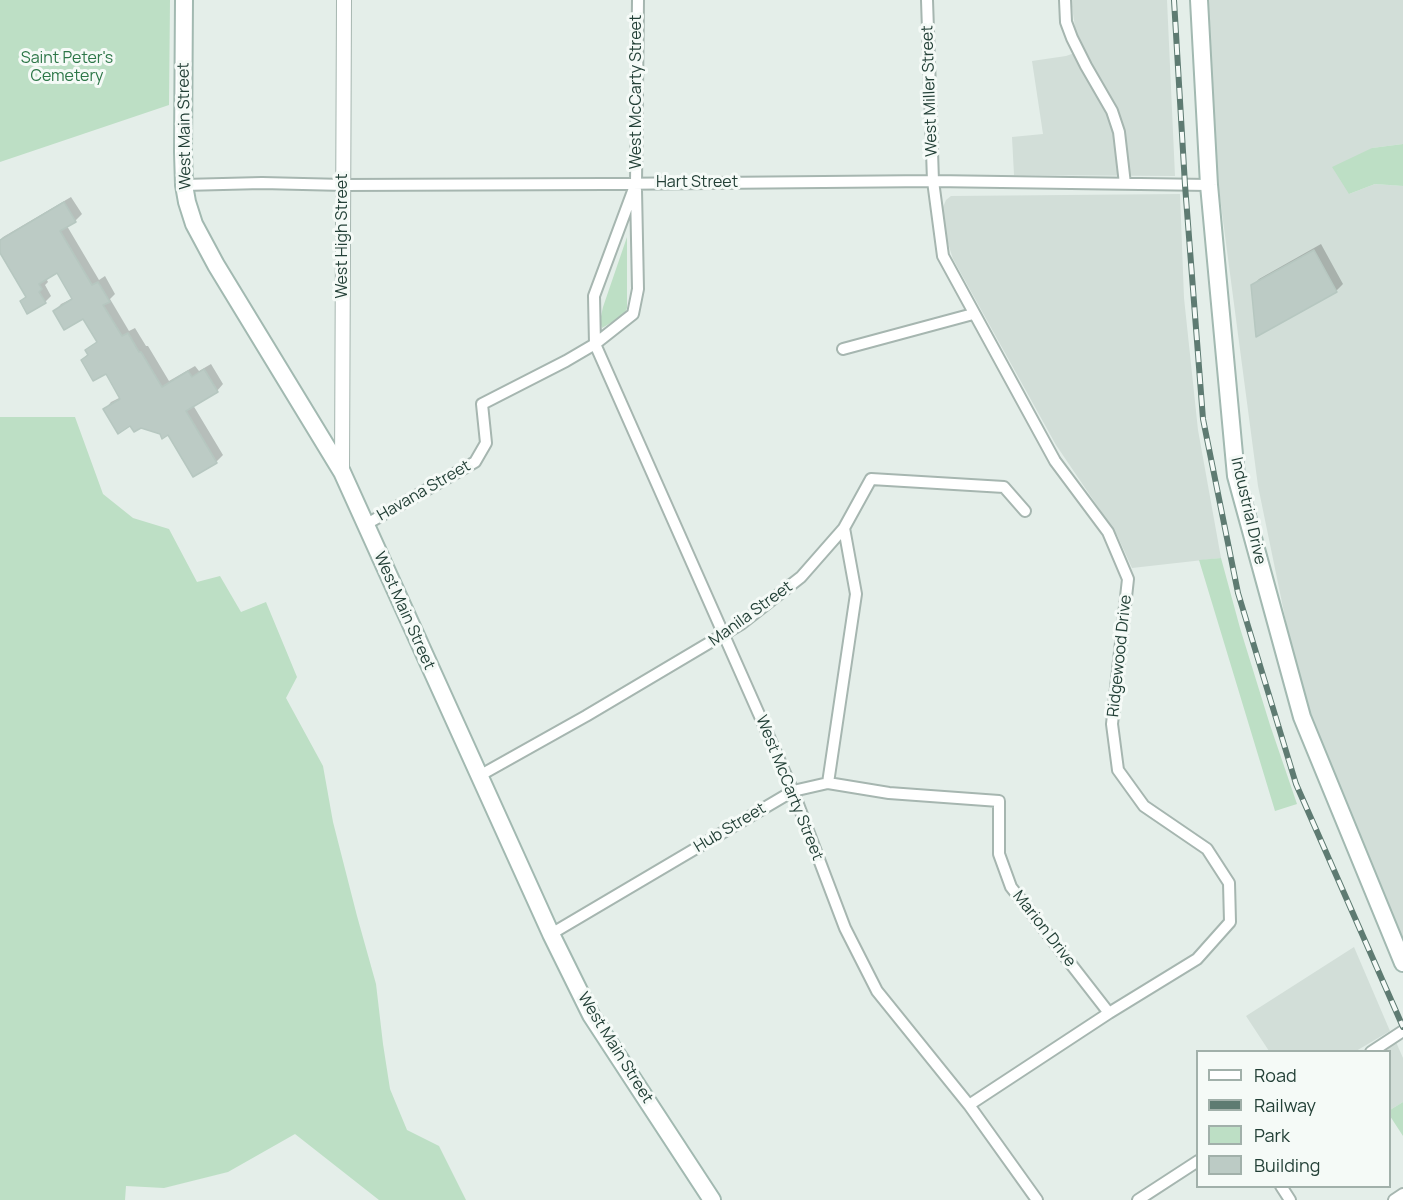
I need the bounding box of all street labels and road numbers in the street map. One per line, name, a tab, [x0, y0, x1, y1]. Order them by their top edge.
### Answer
street label: West McCarty Street	[627, 15, 647, 169]
street label: West Miller Street	[918, 25, 942, 157]
street label: West Main Street	[174, 62, 196, 190]
street label: West High Street	[333, 173, 353, 299]
street label: Hart Street	[656, 173, 738, 193]
street label: Industrial Drive	[1226, 455, 1270, 567]
street label: Havana Street	[374, 457, 474, 525]
street label: West Main Street	[369, 549, 439, 673]
street label: Manila Street	[706, 577, 796, 651]
street label: Ridgewood Drive	[1104, 594, 1136, 718]
street label: West McCarty Street	[751, 713, 827, 863]
street label: Hub Street	[691, 799, 769, 857]
street label: Marion Drive	[1008, 887, 1080, 971]
street label: West Main Street	[573, 989, 657, 1107]

